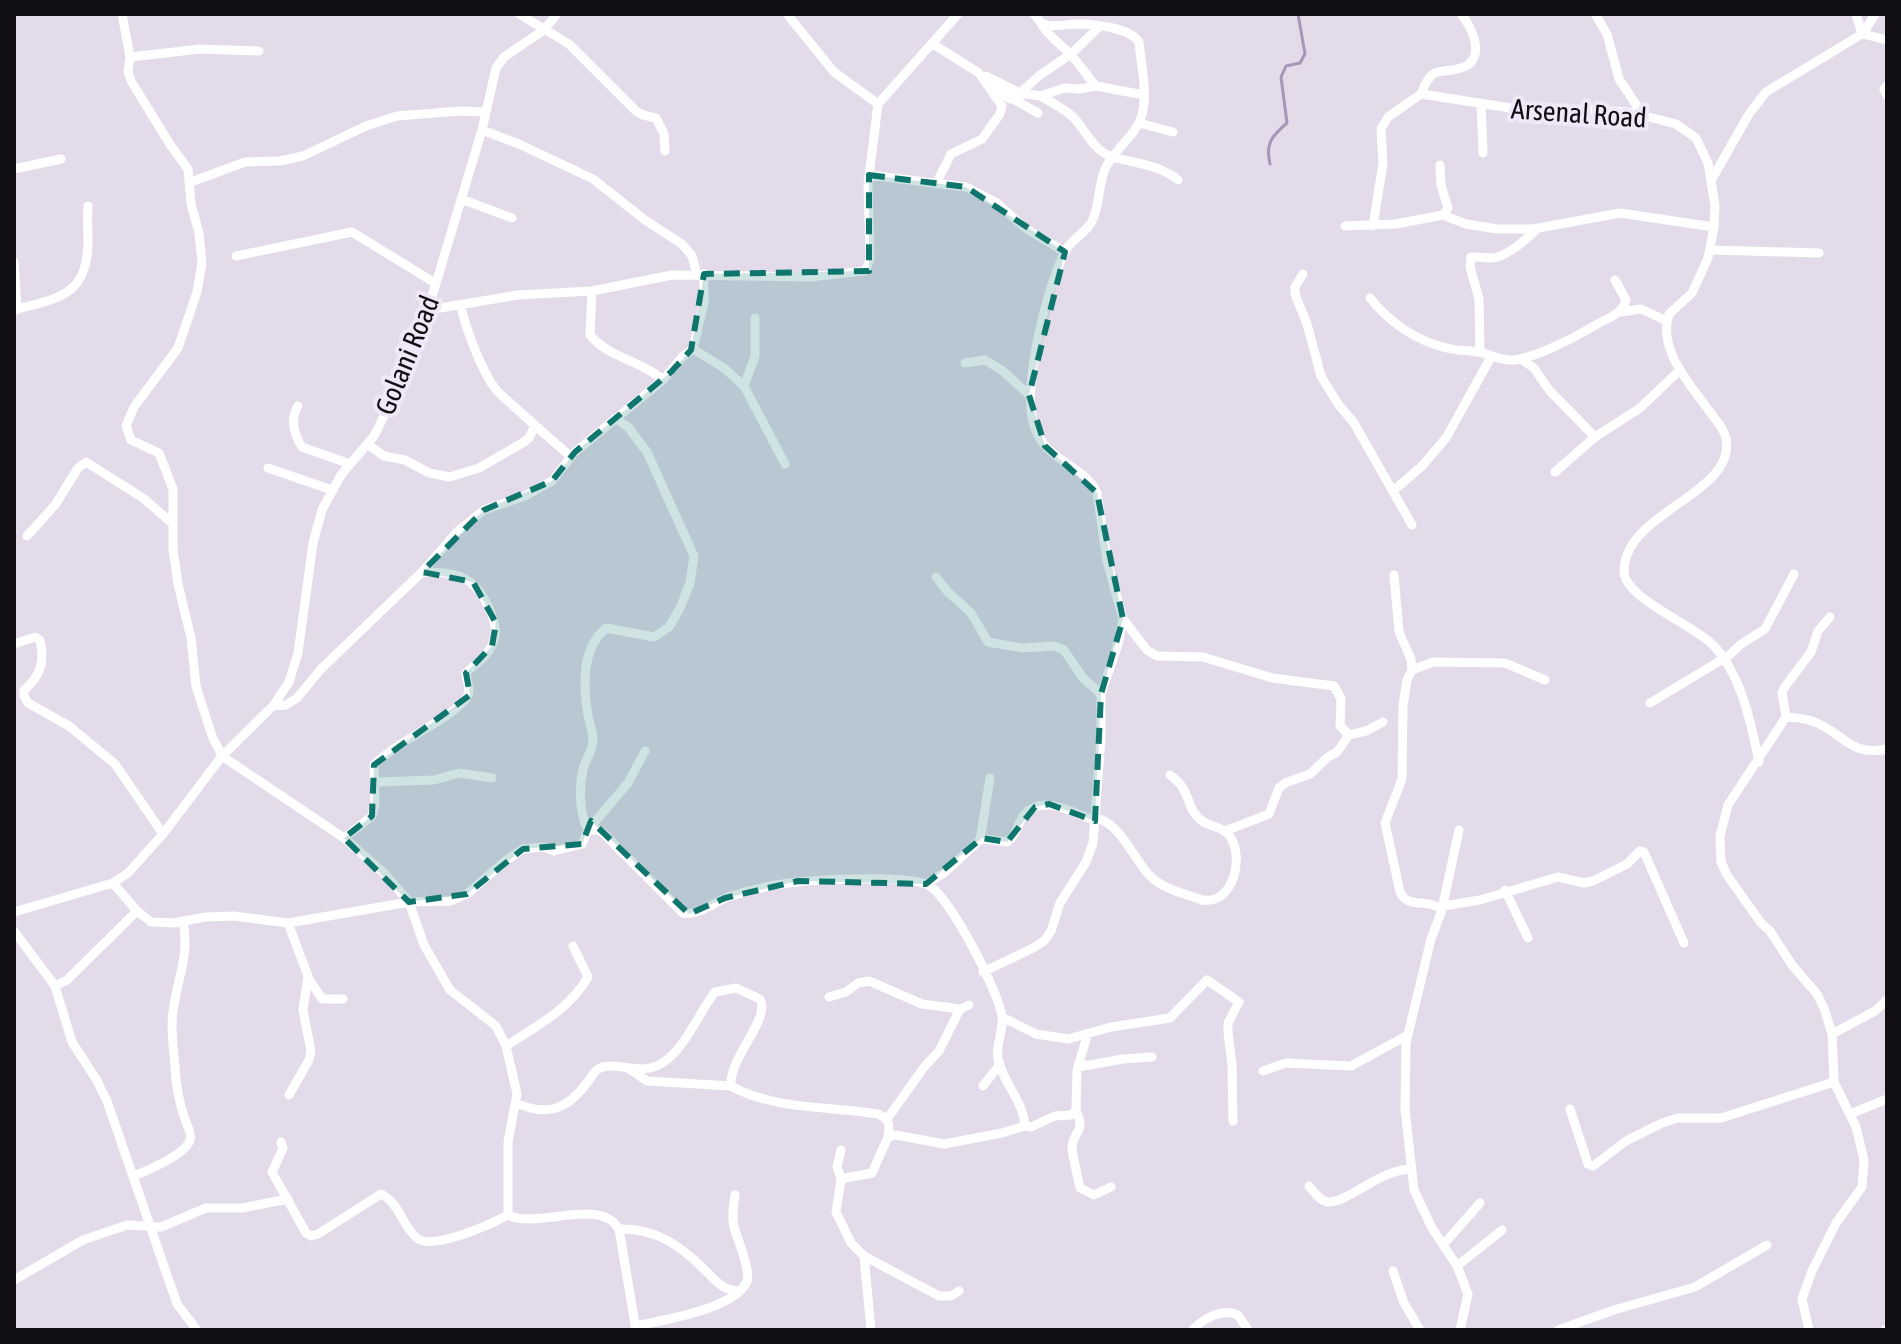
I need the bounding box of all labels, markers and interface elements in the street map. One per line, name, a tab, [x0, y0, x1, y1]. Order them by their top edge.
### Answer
street label: Arsenal Road	[1510, 92, 1648, 134]
street label: Golani Road	[369, 291, 445, 419]

